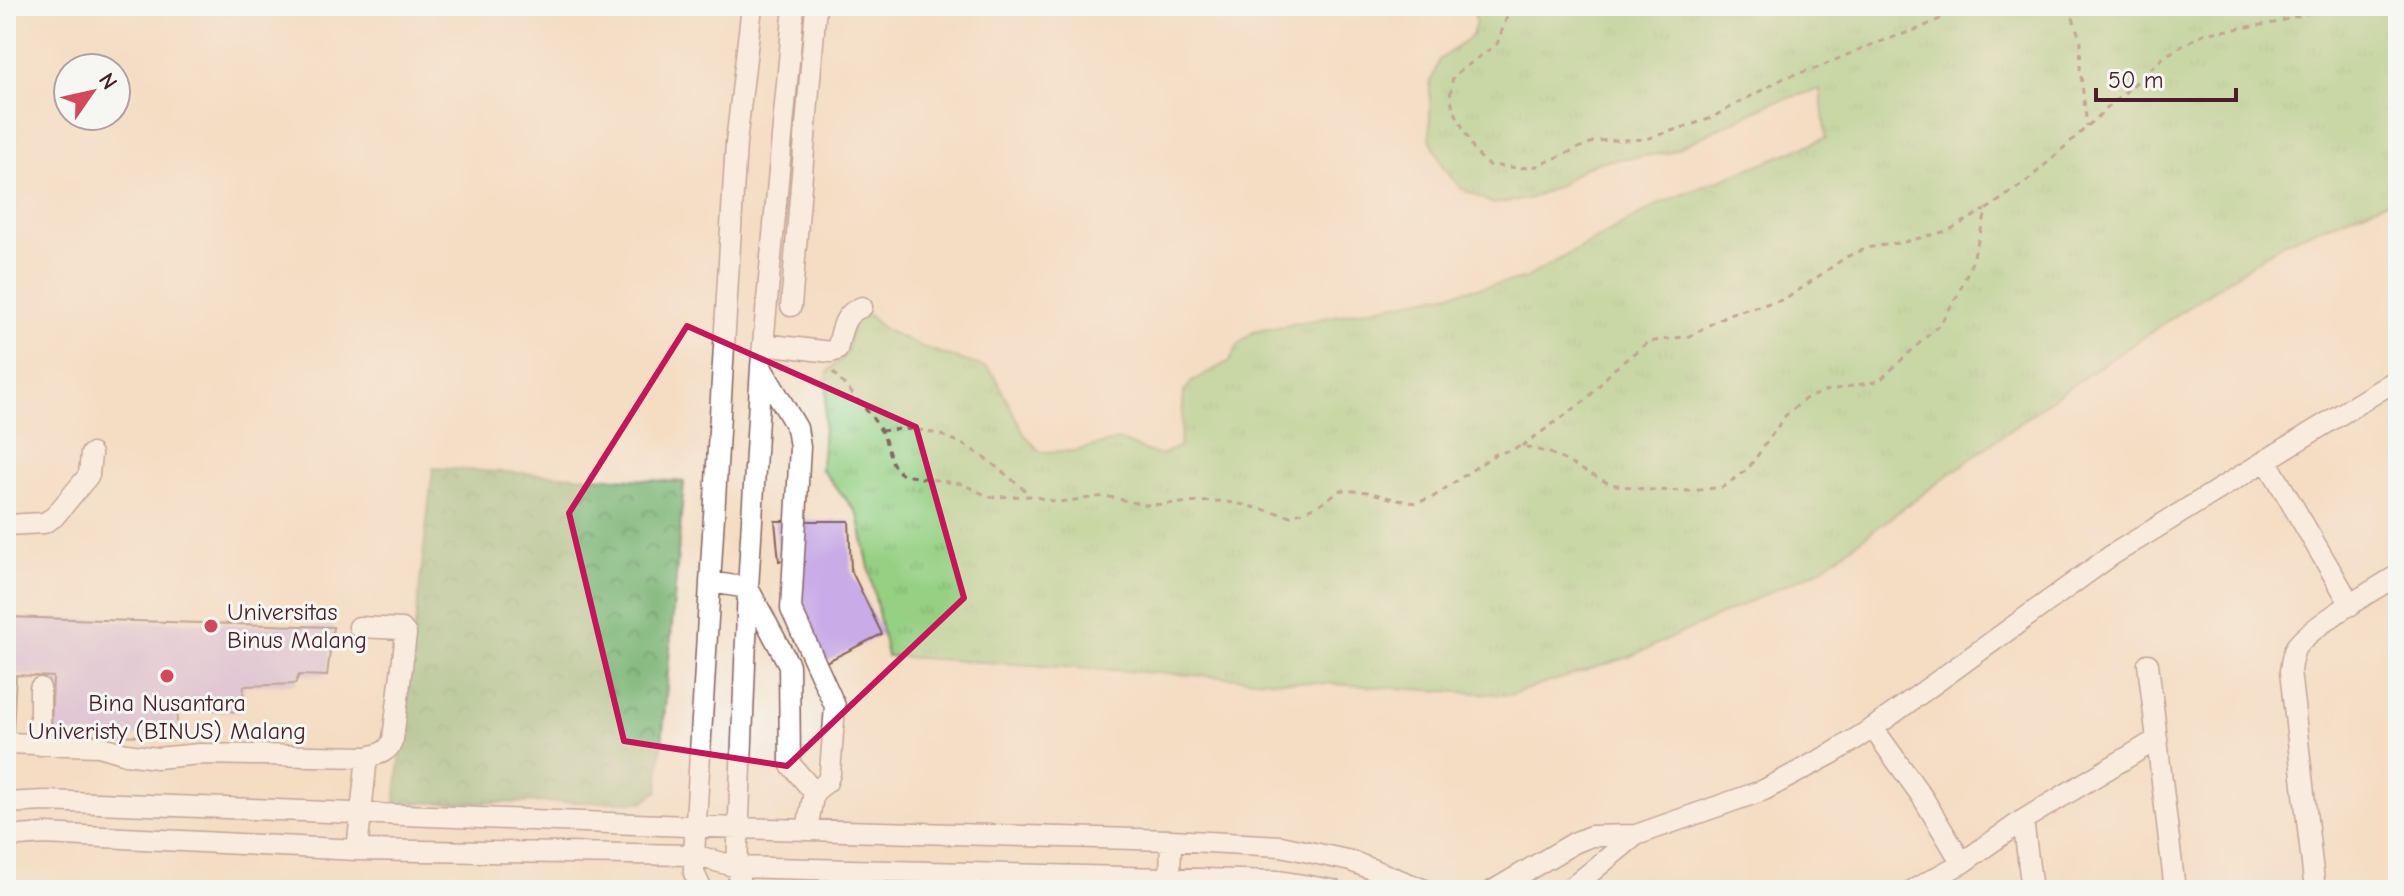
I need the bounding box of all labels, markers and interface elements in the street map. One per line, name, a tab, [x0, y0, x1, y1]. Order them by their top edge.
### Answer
north arrow	[52, 52, 132, 132]
scale bar	[2096, 52, 2236, 102]
text: 50 m	[2108, 66, 2164, 94]
text: N	[93, 68, 123, 95]
place label: Universitas Binus Malang	[227, 598, 367, 654]
marker: Universitas Binus Malang	[202, 617, 220, 635]
marker: Bina Nusantara Univeristy (BINUS) Malang	[158, 667, 176, 685]
place label: Bina Nusantara Univeristy (BINUS) Malang	[28, 689, 306, 745]

